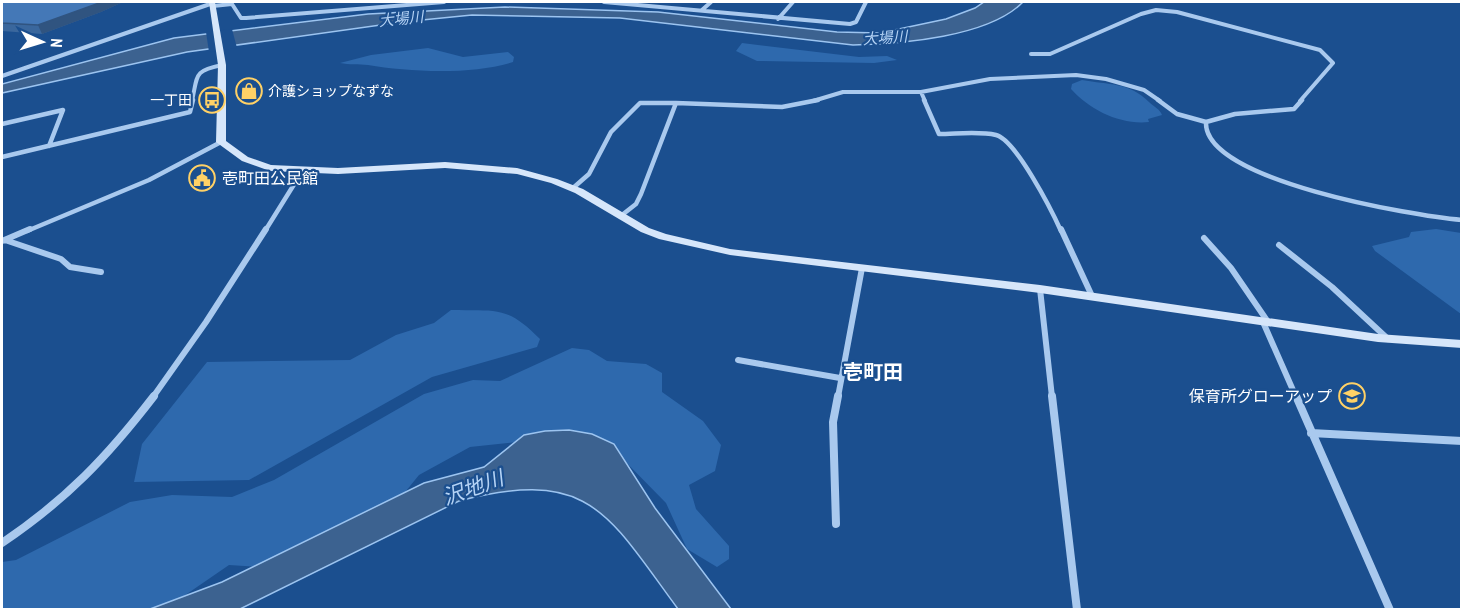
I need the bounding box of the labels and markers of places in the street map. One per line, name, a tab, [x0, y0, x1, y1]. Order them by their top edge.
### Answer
shop icon: 介護ショップなずな	[234, 76, 264, 106]
place label: 介護ショップなずな	[268, 82, 394, 100]
bus stop icon: 一丁田	[197, 85, 227, 115]
place label: 一丁田	[150, 91, 192, 109]
public building icon: 壱町田公民館	[187, 163, 217, 193]
place label: 壱町田公民館	[222, 168, 318, 188]
school or university icon: 保育所グローアップ	[1337, 381, 1367, 411]
place label: 保育所グローアップ	[1189, 386, 1332, 406]

